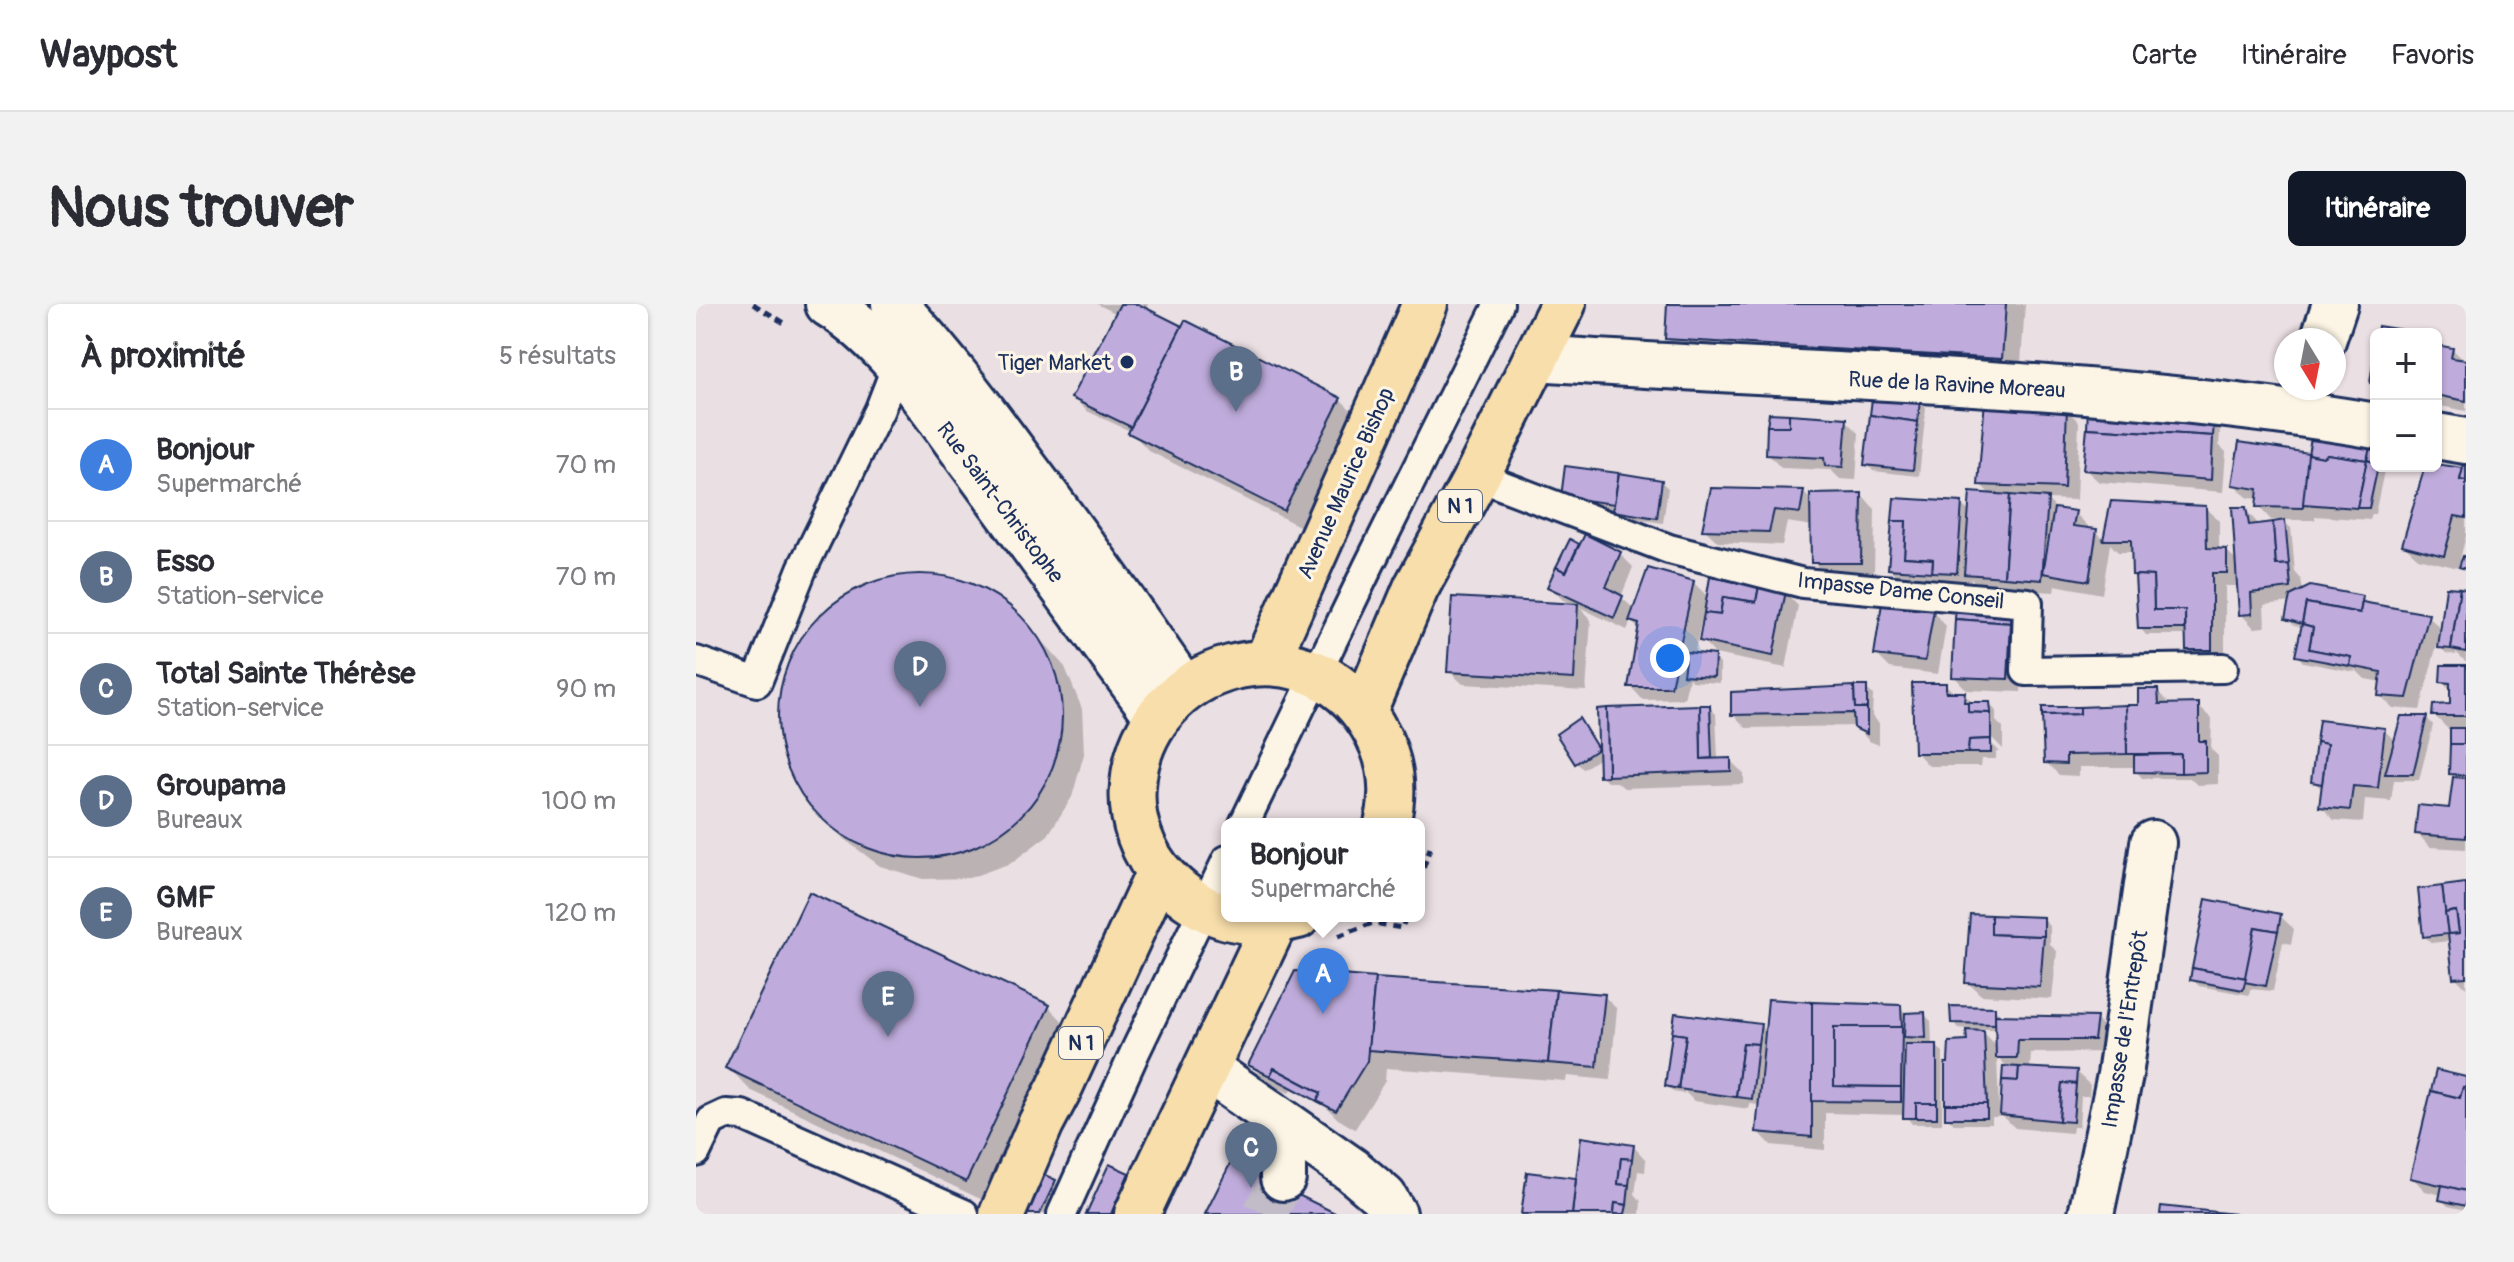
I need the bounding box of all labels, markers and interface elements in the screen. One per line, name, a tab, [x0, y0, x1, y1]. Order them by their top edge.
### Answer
text: Waypost	[40, 31, 177, 79]
text: Carte	[2131, 38, 2197, 73]
text: Itinéraire	[2241, 38, 2347, 73]
text: Favoris	[2391, 38, 2474, 73]
button: Itinéraire	[2288, 171, 2466, 246]
text: Nous trouver	[48, 174, 354, 243]
north arrow	[2274, 328, 2346, 400]
map controls	[2370, 328, 2442, 472]
button: +	[2370, 328, 2442, 400]
text: À proximité	[80, 335, 246, 378]
text: 5 résultats	[499, 340, 616, 372]
pin: B	[1210, 346, 1262, 412]
place label: Tiger Market	[998, 349, 1111, 377]
marker: Tiger Market	[1118, 353, 1136, 371]
street label: Rue de la Ravine Moreau	[1848, 365, 2066, 405]
street label: Avenue Maurice Bishop	[1291, 383, 1401, 583]
button: −	[2370, 400, 2442, 472]
street label: Rue Saint-Christophe	[930, 416, 1070, 589]
text: Bonjour	[156, 431, 255, 468]
text: A	[98, 449, 114, 481]
text: 70 m	[556, 449, 616, 481]
text: Supermarché	[156, 468, 302, 500]
road number: N 1	[1438, 490, 1482, 522]
text: Esso	[156, 543, 215, 580]
text: B	[99, 561, 113, 593]
text: 70 m	[556, 561, 616, 593]
street label: Impasse Dame Conseil	[1796, 566, 2006, 616]
text: Station-service	[156, 580, 324, 612]
your location	[1650, 638, 1690, 678]
pin: D	[894, 641, 946, 707]
text: Total Sainte Thérèse	[156, 655, 415, 692]
text: C	[98, 673, 114, 705]
text: 90 m	[556, 673, 616, 705]
text: Station-service	[156, 692, 324, 724]
text: Groupama	[156, 767, 286, 804]
text: D	[98, 785, 114, 817]
text: 100 m	[542, 785, 616, 817]
text: Bureaux	[156, 804, 243, 836]
popup	[1221, 818, 1425, 922]
text: Bonjour	[1250, 836, 1348, 873]
text: Supermarché	[1250, 873, 1396, 905]
text: GMF	[156, 879, 216, 916]
text: E	[99, 897, 113, 929]
text: 120 m	[545, 897, 616, 929]
text: Bureaux	[156, 916, 243, 948]
street label: Impasse de l'Entrepôt	[2096, 928, 2154, 1130]
pin: A	[1297, 948, 1349, 1014]
pin: E	[862, 971, 914, 1037]
road number: N 1	[1059, 1027, 1103, 1059]
pin: C	[1225, 1122, 1277, 1188]

